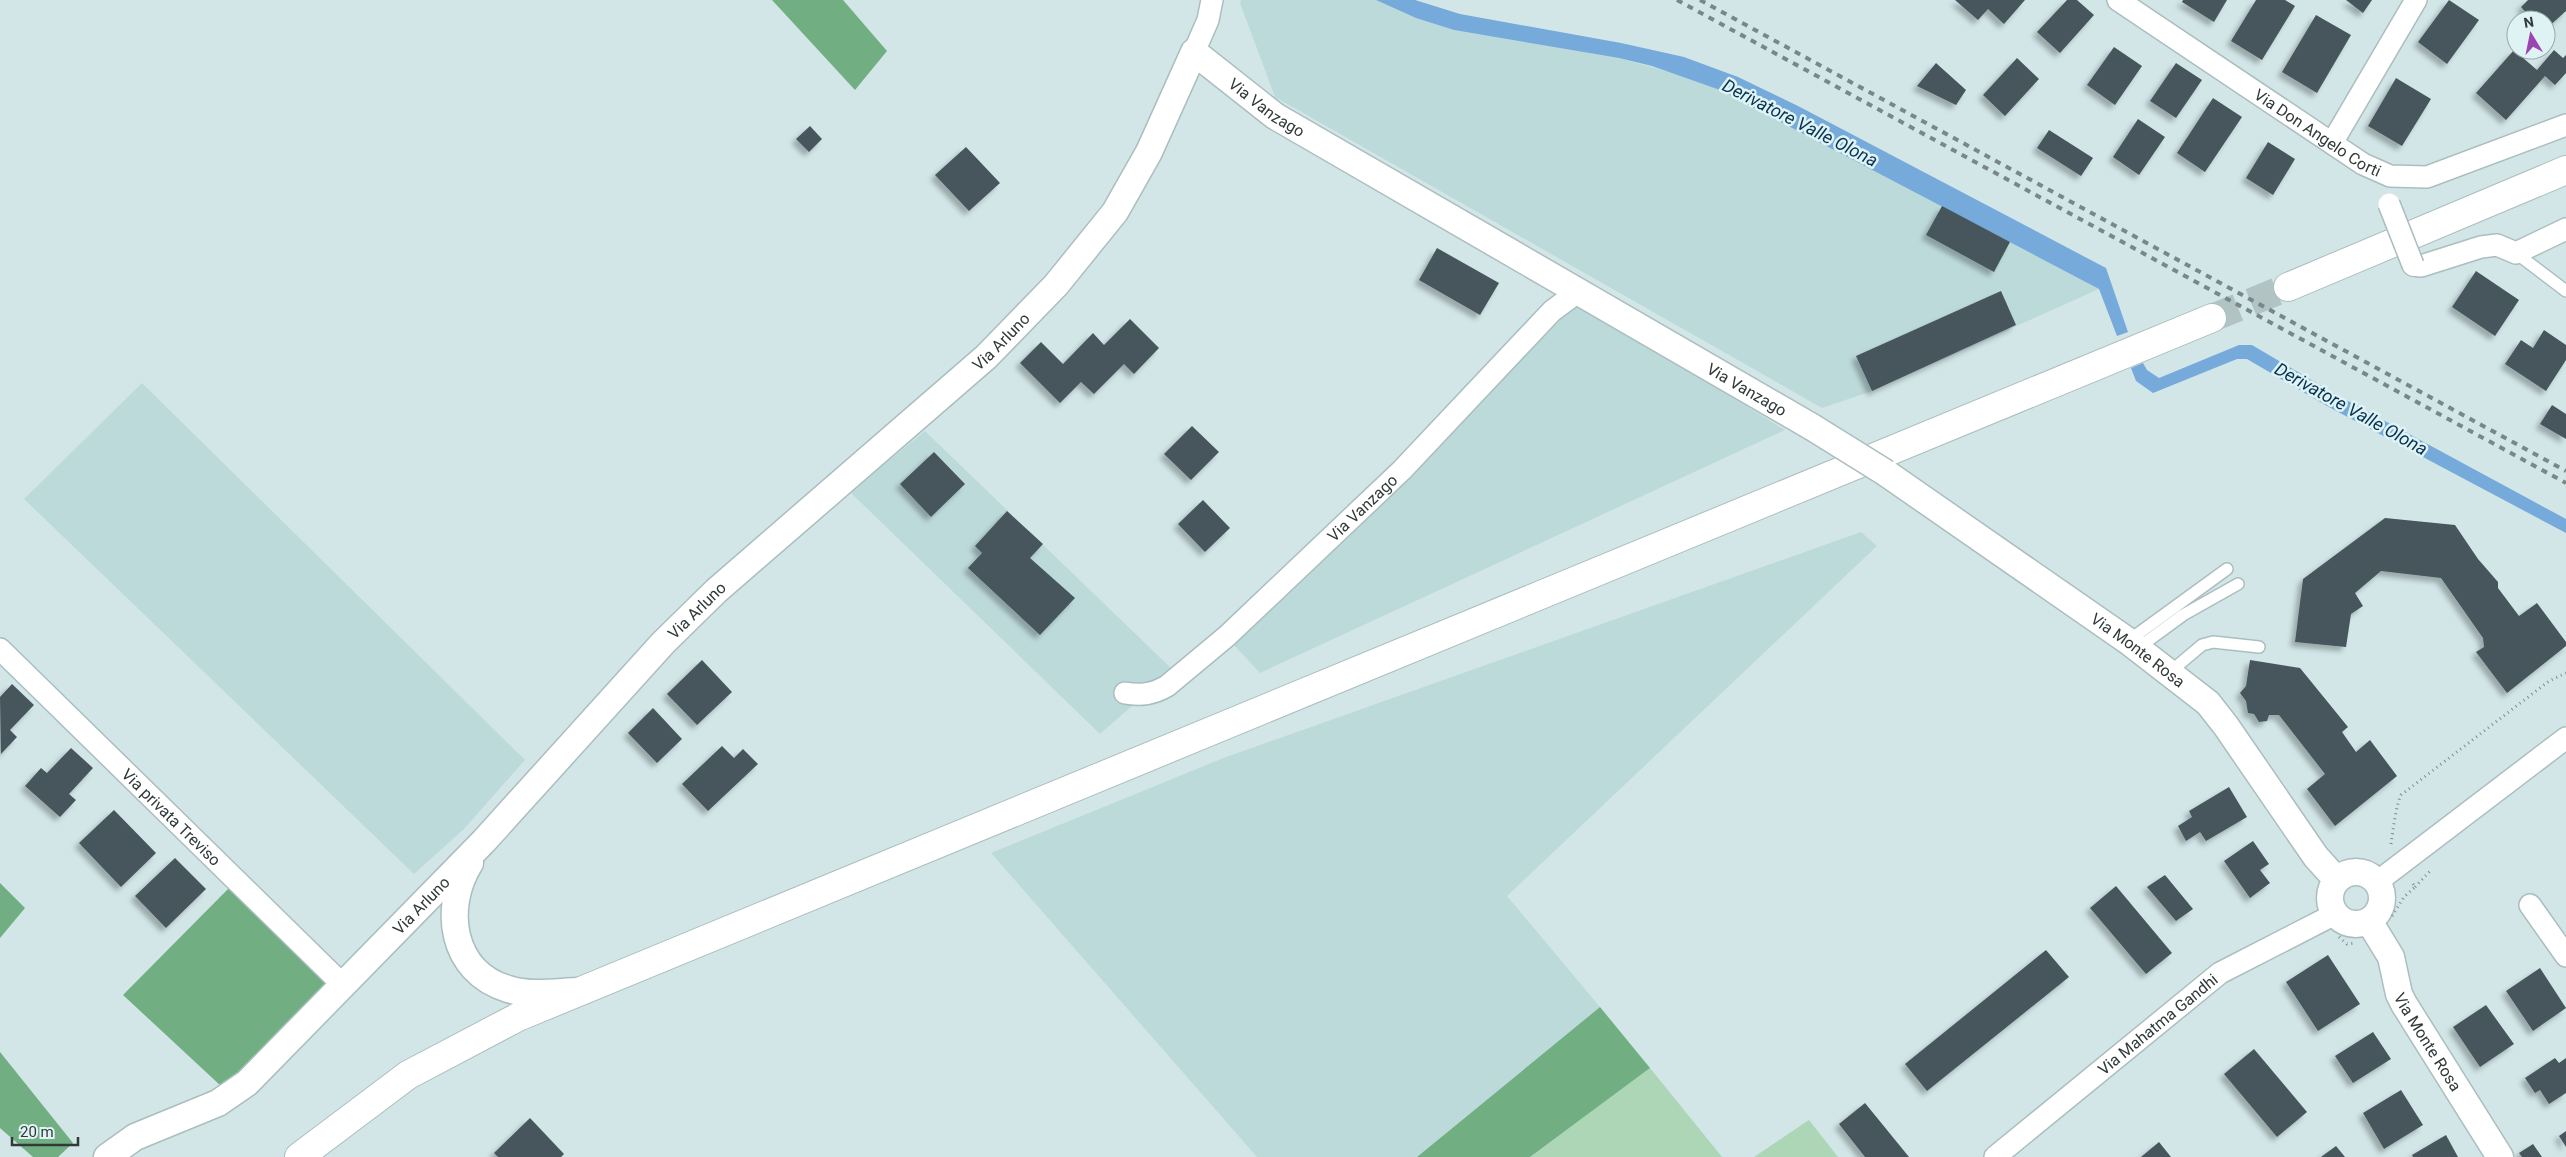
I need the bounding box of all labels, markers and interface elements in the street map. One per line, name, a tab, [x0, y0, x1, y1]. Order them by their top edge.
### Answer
north arrow	[2506, 10, 2556, 60]
text: N	[2522, 13, 2535, 31]
street label: Via Vanzago	[1225, 74, 1308, 141]
water label: Derivatore Valle Olona	[1719, 74, 1881, 171]
street label: Via Don Angelo Corti	[2251, 85, 2384, 181]
street label: Via Arluno	[969, 309, 1034, 374]
water label: Derivatore Valle Olona	[2271, 358, 2431, 459]
street label: Via Vanzago	[1703, 359, 1790, 420]
street label: Via Vanzago	[1324, 471, 1401, 546]
street label: Via Arluno	[664, 578, 730, 643]
street label: Via Monte Rosa	[2087, 609, 2188, 692]
street label: Via privata Treviso	[118, 765, 224, 870]
street label: Via Arluno	[389, 873, 454, 939]
street label: Via Mahatma Gandhi	[2094, 970, 2222, 1079]
street label: Via Monte Rosa	[2390, 990, 2465, 1095]
scale bar	[12, 1114, 79, 1146]
text: 20 m	[20, 1123, 54, 1141]

